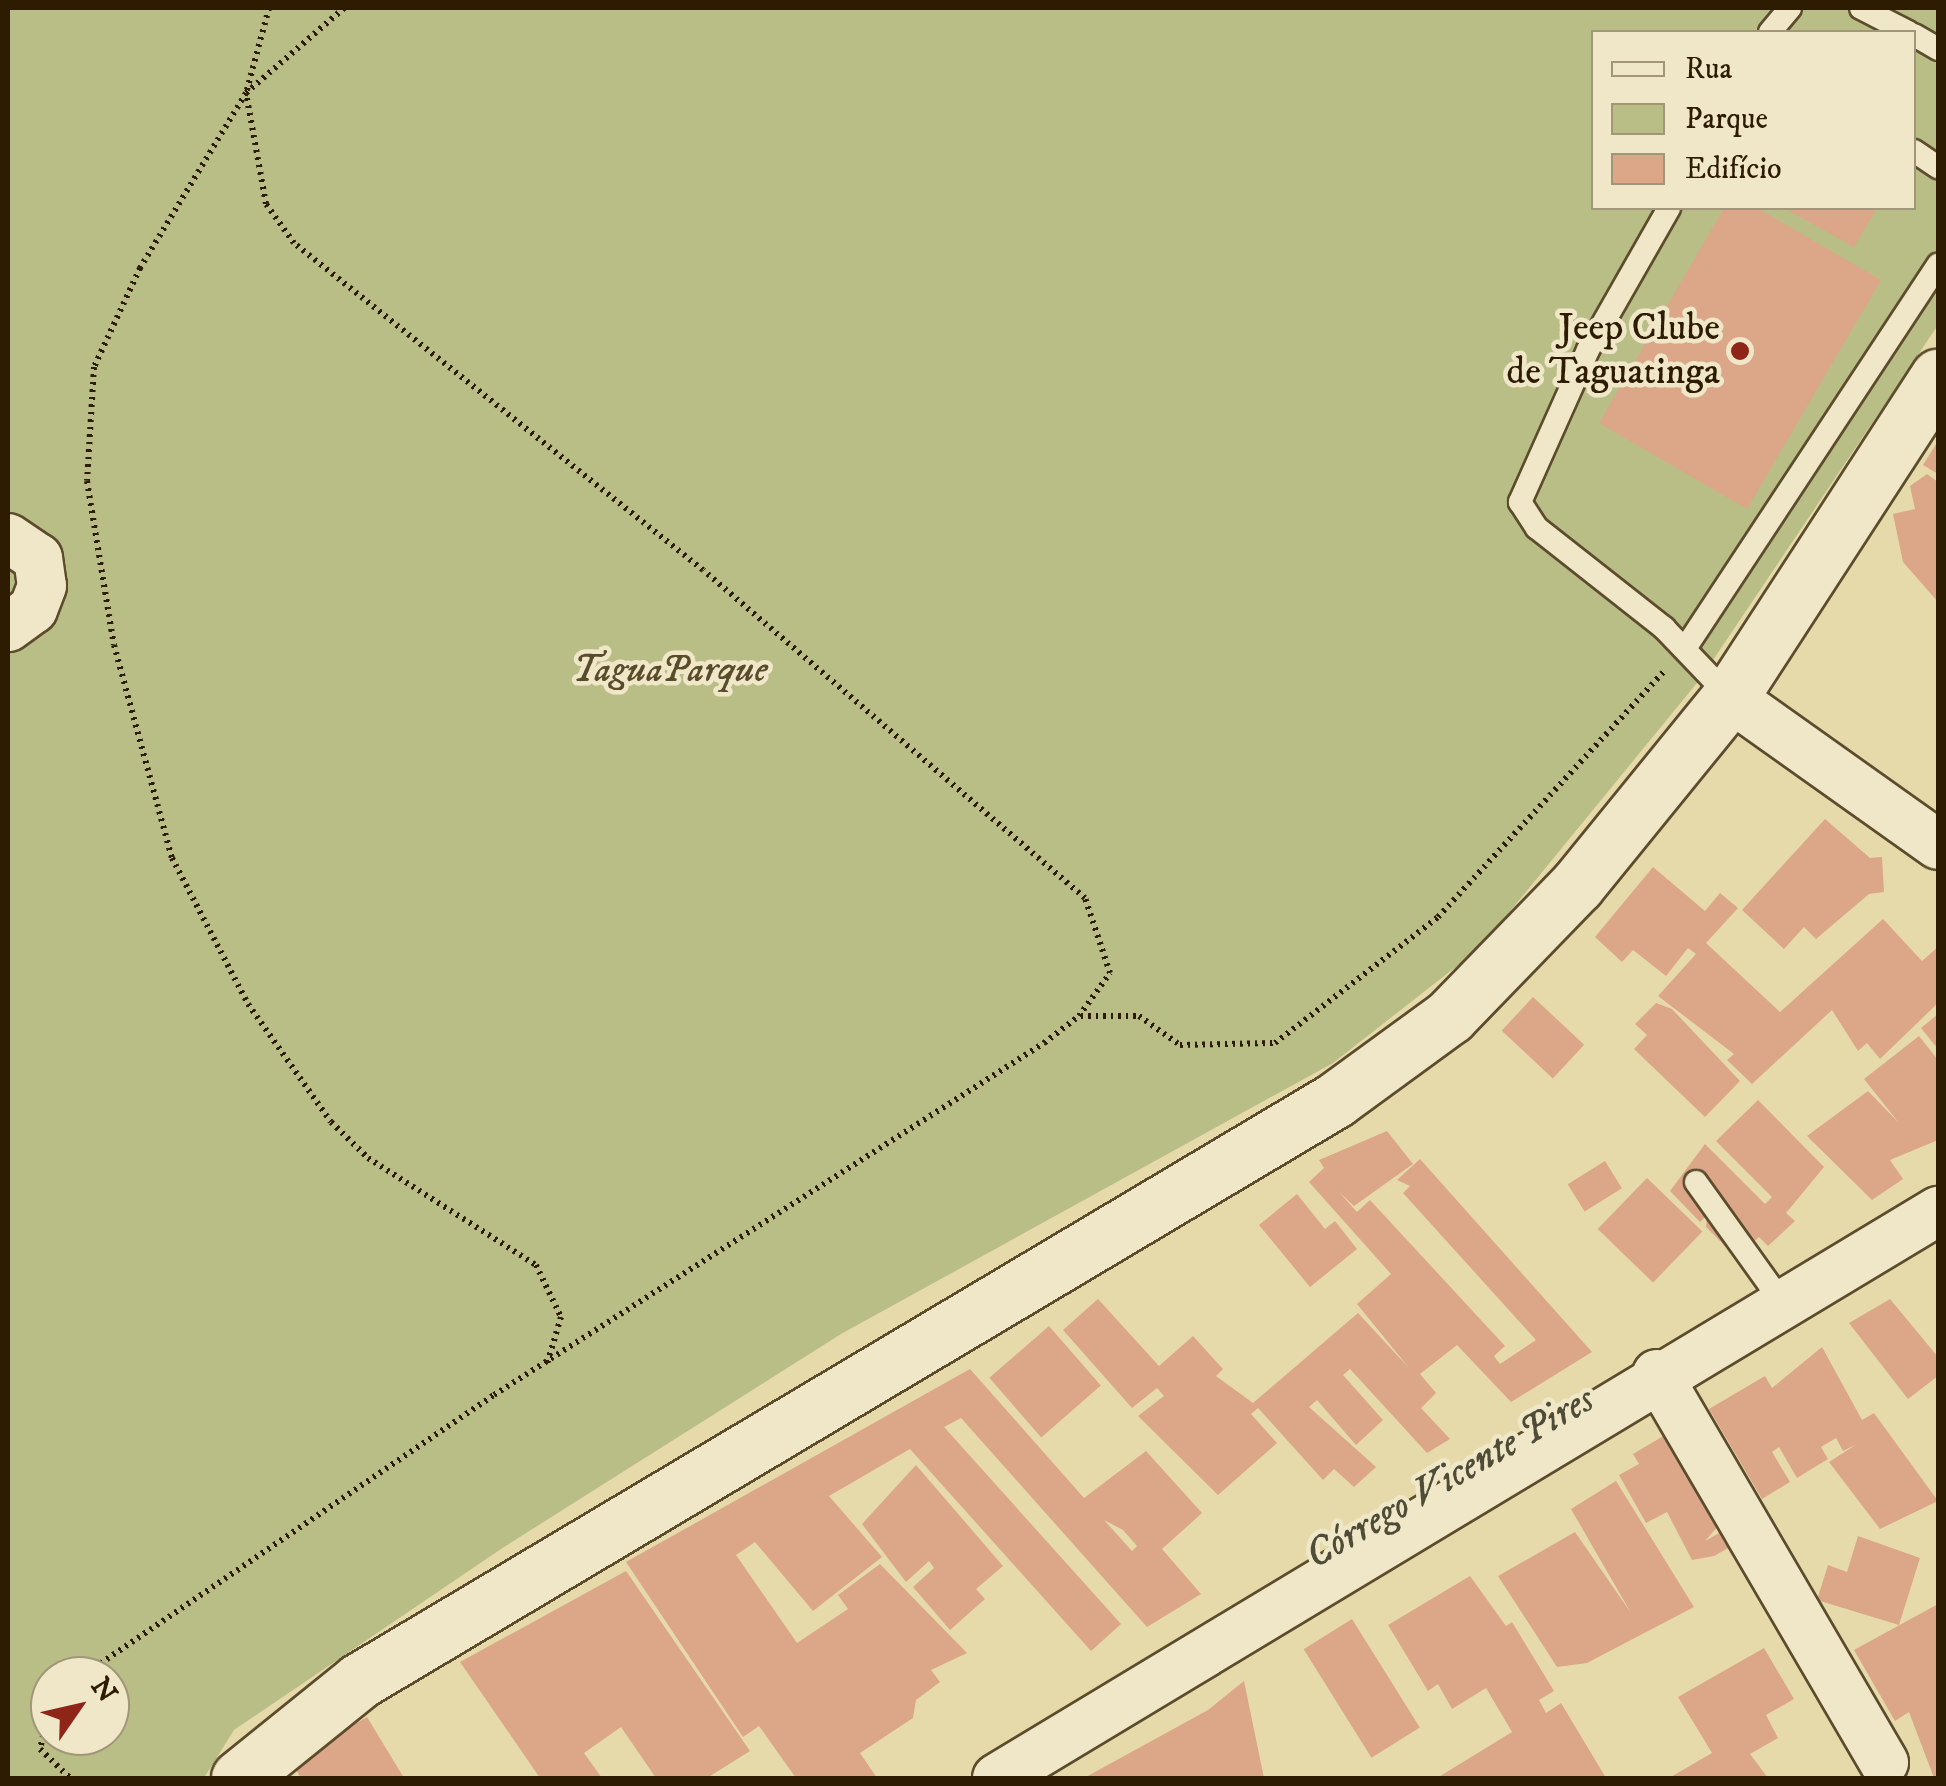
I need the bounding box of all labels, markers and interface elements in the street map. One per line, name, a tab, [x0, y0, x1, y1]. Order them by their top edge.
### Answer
legend	[1591, 30, 1916, 210]
text: Rua	[1685, 51, 1732, 88]
text: Parque	[1685, 101, 1768, 138]
text: Edifício	[1685, 151, 1781, 188]
place label: Jeep Clube de Taguatinga	[1506, 306, 1720, 396]
marker: Jeep Clube de Taguatinga	[1729, 340, 1751, 362]
park label: TaguaParque	[572, 648, 768, 694]
water label: Córrego Vicente Pires	[1297, 1376, 1603, 1580]
north arrow	[30, 1656, 130, 1756]
text: N	[83, 1671, 125, 1709]

